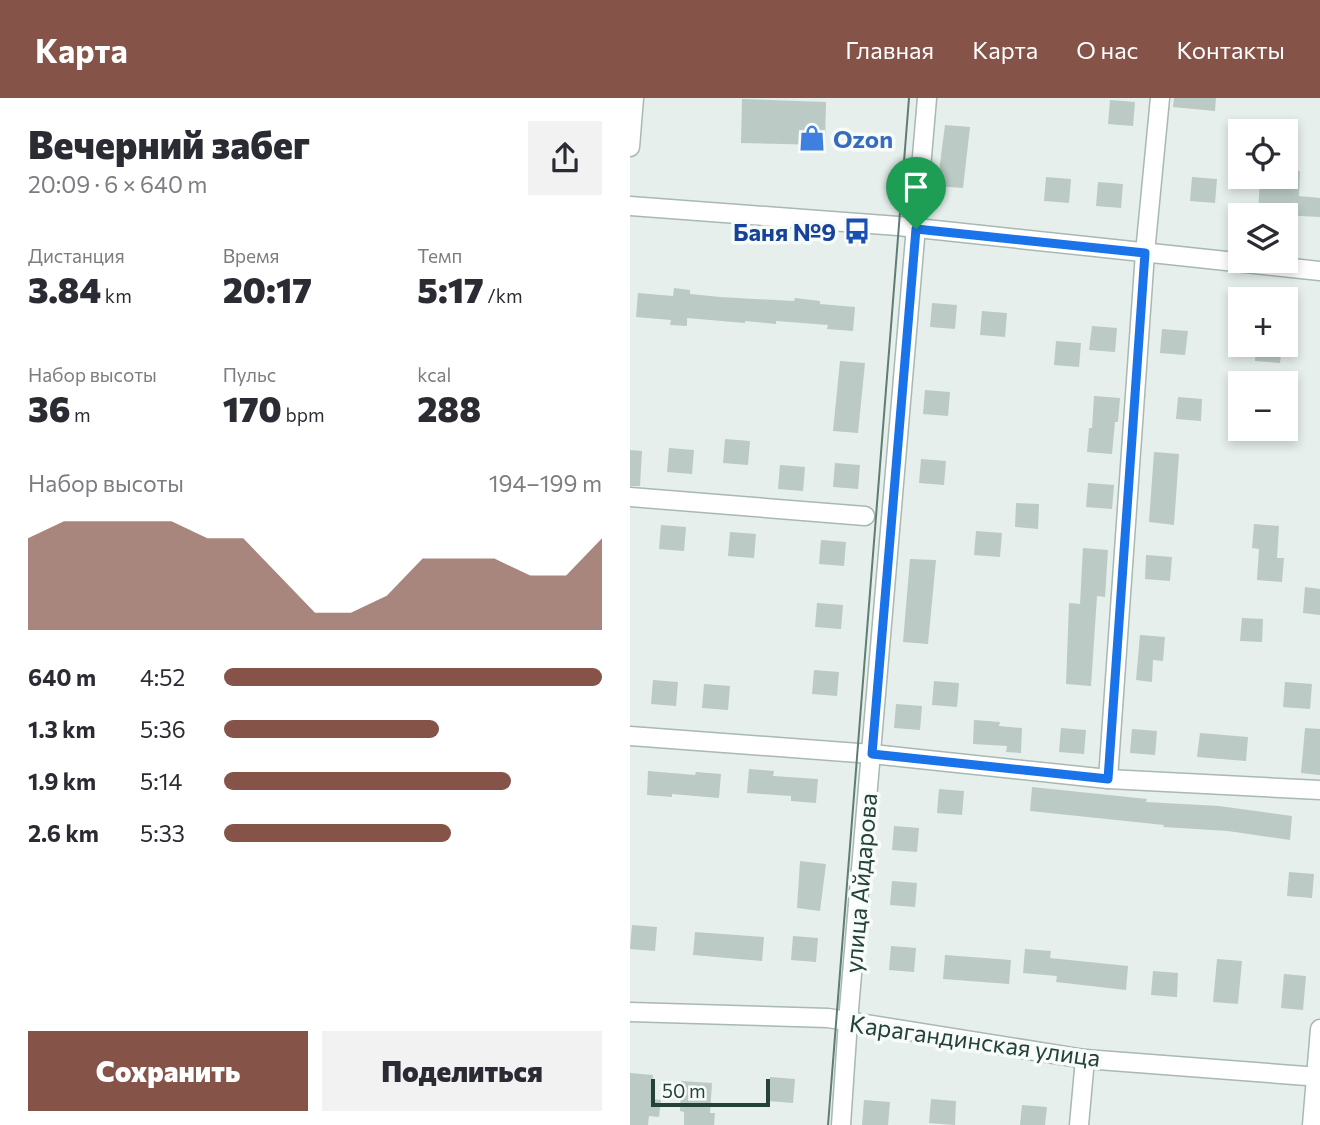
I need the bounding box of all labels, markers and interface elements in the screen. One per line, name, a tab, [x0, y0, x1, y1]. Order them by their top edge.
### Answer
text: Карта	[35, 29, 128, 70]
text: Главная	[845, 35, 934, 64]
text: Карта	[972, 35, 1038, 64]
text: О нас	[1076, 35, 1138, 64]
text: Контакты	[1176, 35, 1285, 64]
map controls	[1228, 119, 1298, 441]
button: locate	[1228, 119, 1298, 189]
text: Вечерний забег	[28, 120, 310, 167]
button: share	[528, 121, 602, 195]
shop icon: Ozon	[797, 123, 827, 153]
place label: Ozon	[833, 124, 893, 153]
pin	[886, 157, 946, 229]
icon: arrive	[897, 168, 935, 206]
text: 20:09 · 6 × 640 m	[28, 170, 207, 198]
button: layers	[1228, 203, 1298, 273]
bus stop icon: Баня №9	[842, 216, 872, 246]
place label: Баня №9	[733, 217, 836, 246]
text: Дистанция	[28, 244, 125, 267]
text: Время	[223, 244, 280, 267]
text: Темп	[417, 244, 462, 267]
text: 3.84	[28, 267, 101, 310]
text: 20:17	[223, 267, 312, 310]
text: 5:17	[417, 267, 484, 310]
text: km	[101, 284, 132, 307]
text: /km	[484, 284, 523, 307]
button: +	[1228, 287, 1298, 357]
text: Набор высоты	[28, 363, 157, 386]
text: Пульс	[223, 363, 276, 386]
text: kcal	[417, 363, 451, 386]
button: −	[1228, 371, 1298, 441]
text: 36	[28, 386, 70, 429]
text: 170	[223, 386, 282, 429]
text: 288	[417, 386, 481, 429]
text: m	[70, 403, 91, 426]
text: bpm	[282, 403, 325, 426]
text: Набор высоты	[28, 469, 184, 497]
text: 194–199 m	[489, 469, 602, 497]
text: 640 m	[28, 663, 96, 691]
text: 4:52	[140, 663, 185, 691]
text: 1.3 km	[28, 715, 96, 743]
text: 5:36	[140, 715, 186, 743]
text: 1.9 km	[28, 767, 96, 795]
text: 5:14	[140, 767, 182, 795]
street label: улица Айдарова	[838, 792, 882, 974]
text: 2.6 km	[28, 819, 99, 847]
text: 5:33	[140, 819, 185, 847]
street label: Карагандинская улица	[848, 1008, 1102, 1072]
button: Сохранить	[28, 1031, 308, 1111]
button: Поделиться	[322, 1031, 602, 1111]
scale bar	[651, 1076, 770, 1108]
text: 50 m	[662, 1079, 706, 1102]

